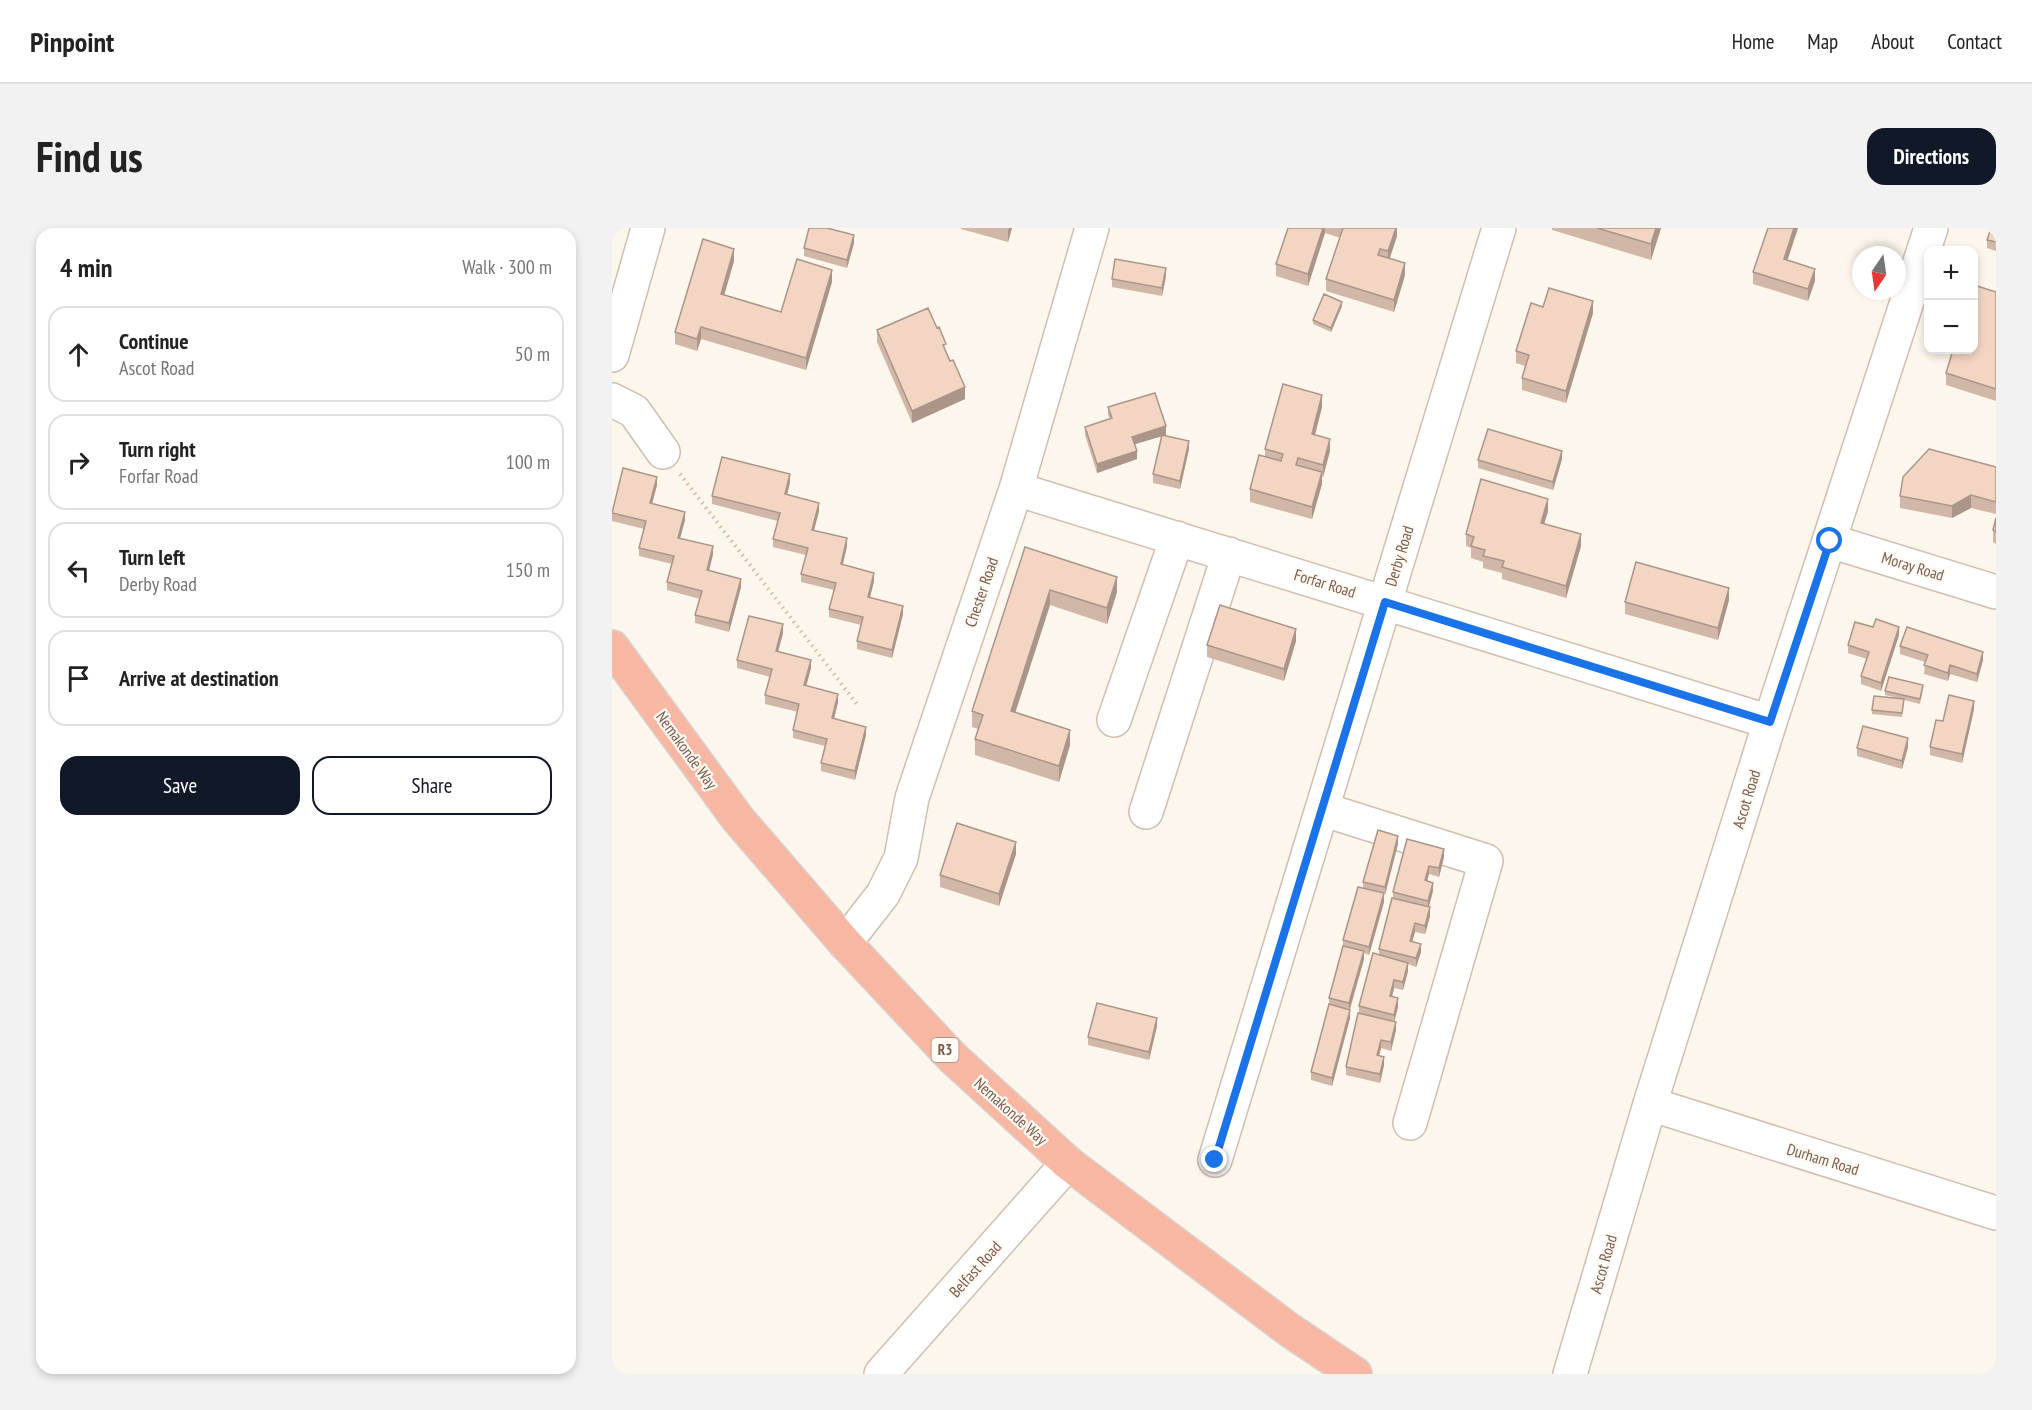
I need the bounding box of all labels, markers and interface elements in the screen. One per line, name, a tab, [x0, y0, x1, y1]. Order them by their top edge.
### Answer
text: Pinpoint	[30, 23, 114, 60]
text: Home	[1732, 28, 1774, 55]
text: Map	[1807, 28, 1838, 55]
text: About	[1871, 28, 1914, 55]
text: Contact	[1947, 28, 2002, 55]
button: Directions	[1867, 128, 1996, 185]
text: Find us	[36, 129, 143, 184]
north arrow	[1852, 246, 1906, 300]
map controls	[1924, 246, 1978, 354]
button: +	[1924, 246, 1978, 300]
text: 4 min	[60, 251, 113, 284]
text: Walk · 300 m	[462, 254, 552, 280]
button: −	[1924, 300, 1978, 354]
text: Continue	[119, 327, 189, 355]
icon: ahead	[62, 338, 95, 371]
text: 50 m	[515, 341, 550, 367]
text: Ascot Road	[119, 355, 195, 381]
text: Turn right	[119, 435, 196, 463]
icon: right	[62, 446, 95, 479]
text: 100 m	[506, 449, 550, 475]
text: Forfar Road	[119, 463, 198, 489]
street label: Derby Road	[1380, 523, 1418, 589]
route start	[1816, 527, 1842, 553]
text: Turn left	[119, 543, 185, 571]
street label: Moray Road	[1879, 547, 1947, 585]
icon: left	[62, 554, 95, 587]
street label: Chester Road	[960, 554, 1002, 629]
text: 150 m	[506, 557, 550, 583]
street label: Forfar Road	[1292, 564, 1358, 602]
text: Derby Road	[119, 571, 197, 597]
icon: arrive	[62, 662, 95, 695]
text: Arrive at destination	[119, 664, 279, 692]
street label: Nemakonde Way	[652, 707, 722, 793]
button: Save	[60, 756, 300, 815]
button: Share	[312, 756, 552, 815]
street label: Ascot Road	[1728, 767, 1764, 831]
road number: R3	[932, 1038, 958, 1062]
street label: Nemakonde Way	[970, 1073, 1052, 1149]
street label: Durham Road	[1785, 1139, 1862, 1179]
route end	[1201, 1146, 1227, 1172]
street label: Ascot Road	[1585, 1232, 1621, 1296]
street label: Belfast Road	[945, 1237, 1006, 1301]

